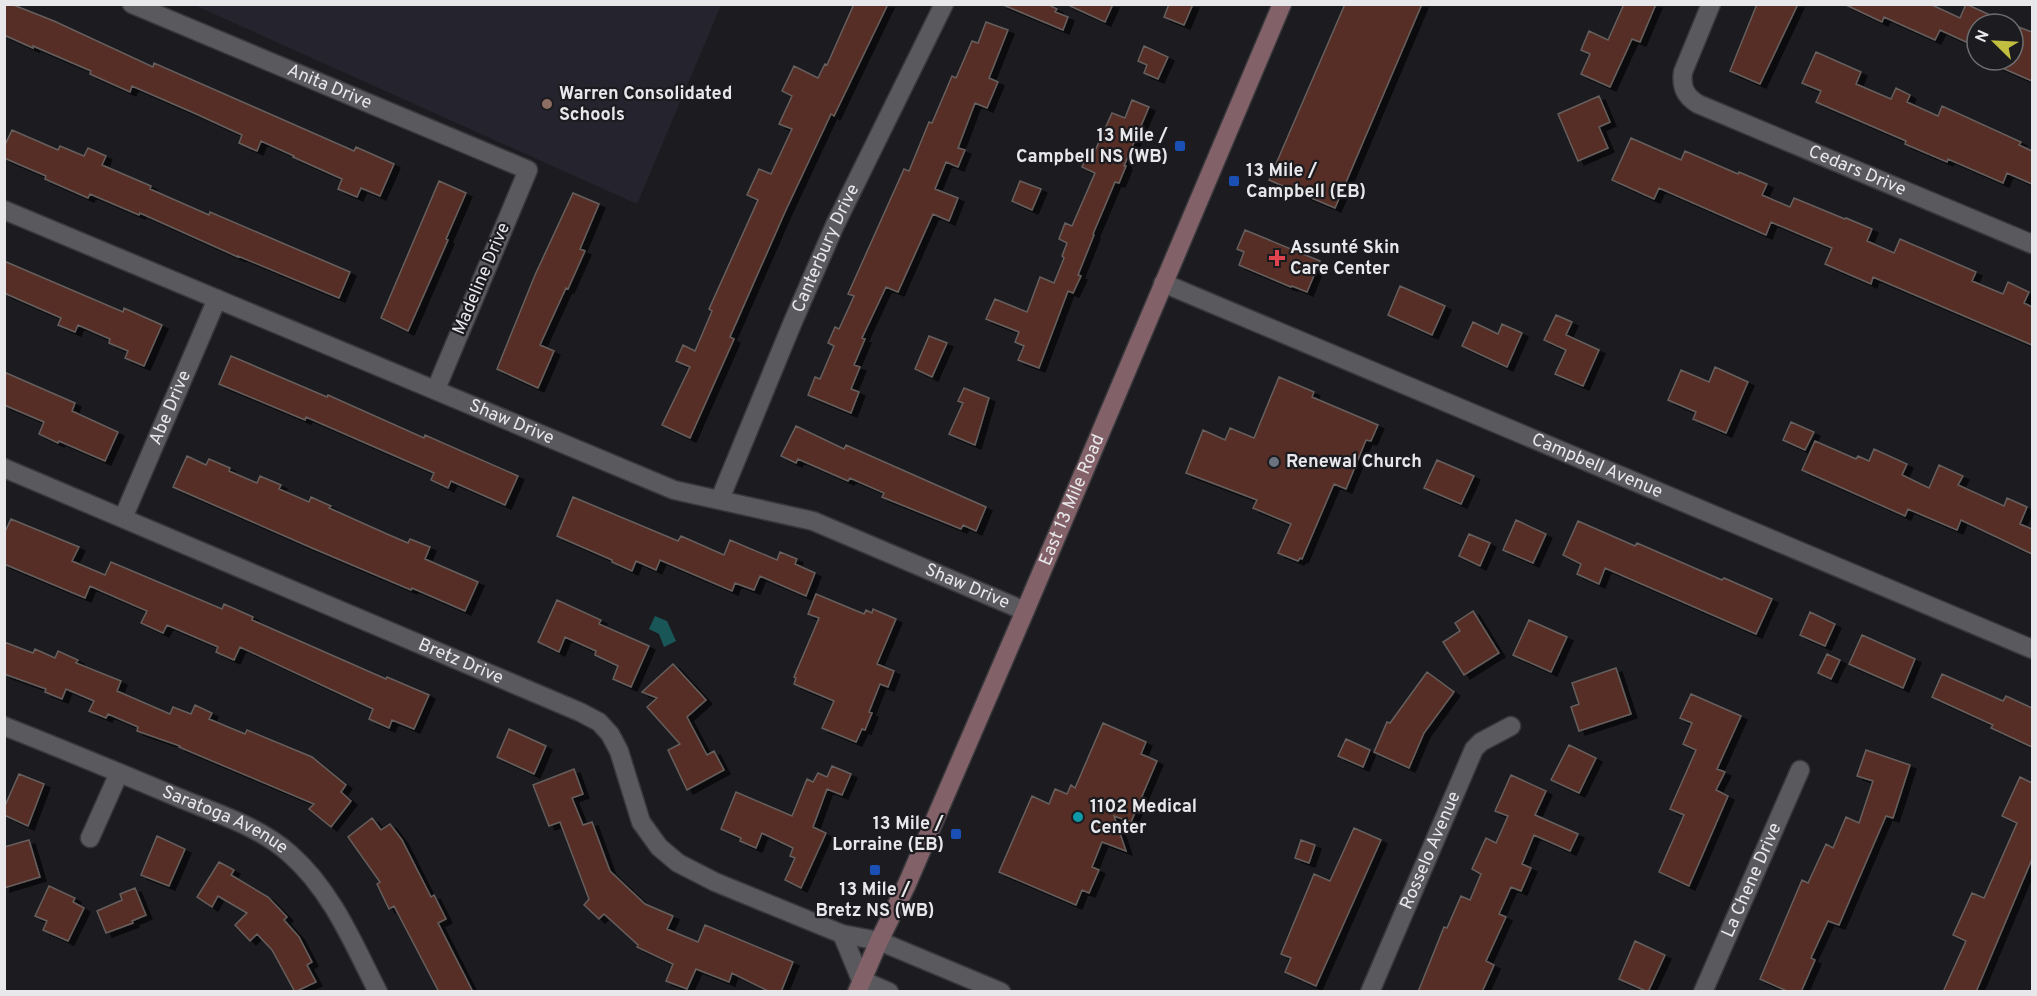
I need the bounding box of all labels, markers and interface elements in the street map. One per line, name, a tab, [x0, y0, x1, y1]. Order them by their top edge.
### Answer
north arrow	[1965, 12, 2025, 72]
text: N	[1972, 27, 1995, 46]
street label: Anita Drive	[283, 59, 375, 115]
place label: Warren Consolidated Schools	[559, 83, 732, 127]
marker: Warren Consolidated Schools	[540, 97, 554, 111]
place label: 13 Mile / Campbell NS (WB)	[1016, 125, 1169, 169]
marker: 13 Mile / Campbell NS (WB)	[1173, 139, 1187, 153]
street label: Cedars Drive	[1805, 140, 1909, 201]
place label: 13 Mile / Campbell (EB)	[1246, 160, 1366, 204]
marker: 13 Mile / Campbell (EB)	[1227, 174, 1241, 188]
street label: Canterbury Drive	[787, 180, 865, 316]
street label: Madeline Drive	[448, 219, 516, 339]
place label: Assunté Skin Care Center	[1290, 237, 1400, 281]
marker: Assunté Skin Care Center	[1268, 249, 1286, 267]
street label: Abe Drive	[144, 367, 197, 449]
street label: Shaw Drive	[465, 394, 557, 450]
street label: Campbell Avenue	[1528, 428, 1666, 504]
street label: East 13 Mile Road	[1034, 431, 1110, 569]
place label: Renewal Church	[1286, 451, 1422, 474]
marker: Renewal Church	[1267, 455, 1281, 469]
street label: Shaw Drive	[921, 558, 1013, 615]
street label: Bretz Drive	[415, 633, 507, 690]
street label: Saratoga Avenue	[158, 780, 293, 859]
street label: Rosselo Avenue	[1395, 788, 1466, 913]
place label: 1102 Medical Center	[1090, 796, 1197, 840]
marker: 1102 Medical Center	[1071, 810, 1085, 824]
place label: 13 Mile / Lorraine (EB)	[832, 813, 945, 857]
street label: La Chene Drive	[1717, 819, 1787, 941]
marker: 13 Mile / Lorraine (EB)	[949, 827, 963, 841]
marker: 13 Mile / Bretz NS (WB)	[868, 863, 882, 877]
place label: 13 Mile / Bretz NS (WB)	[815, 879, 935, 923]

